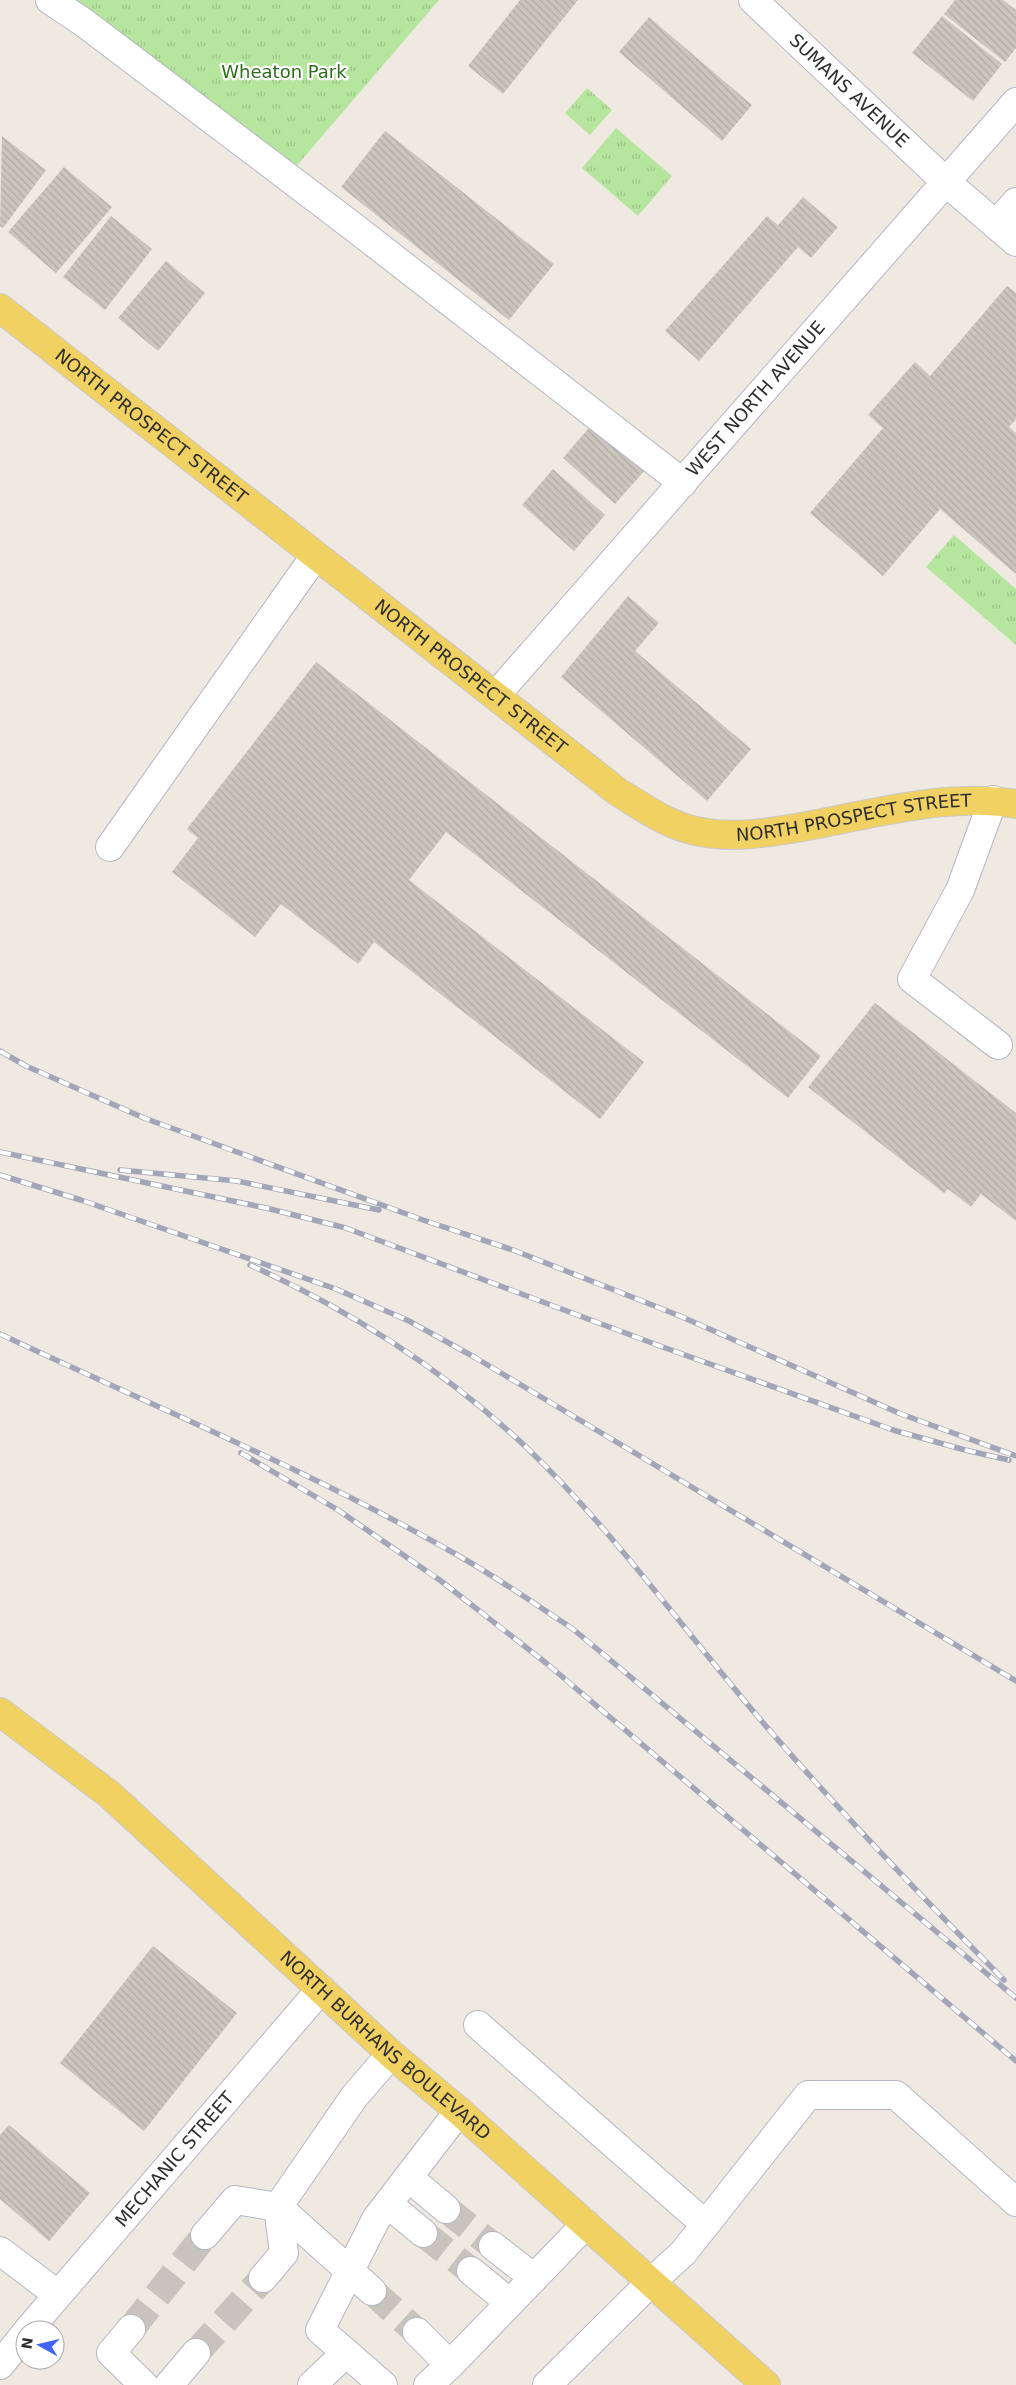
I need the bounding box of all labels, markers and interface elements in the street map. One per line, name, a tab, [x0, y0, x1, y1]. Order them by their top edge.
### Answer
street label: SUMANS AVENUE	[785, 29, 913, 151]
park label: Wheaton Park	[221, 61, 347, 82]
street label: WEST NORTH AVENUE	[682, 317, 829, 480]
street label: NORTH PROSPECT STREET	[51, 344, 253, 508]
street label: NORTH PROSPECT STREET	[371, 595, 572, 759]
street label: NORTH PROSPECT STREET	[735, 790, 973, 845]
street label: NORTH BURHANS BOULEVARD	[276, 1946, 495, 2144]
street label: MECHANIC STREET	[111, 2087, 239, 2231]
north arrow	[15, 2320, 65, 2370]
text: N	[18, 2336, 36, 2350]

